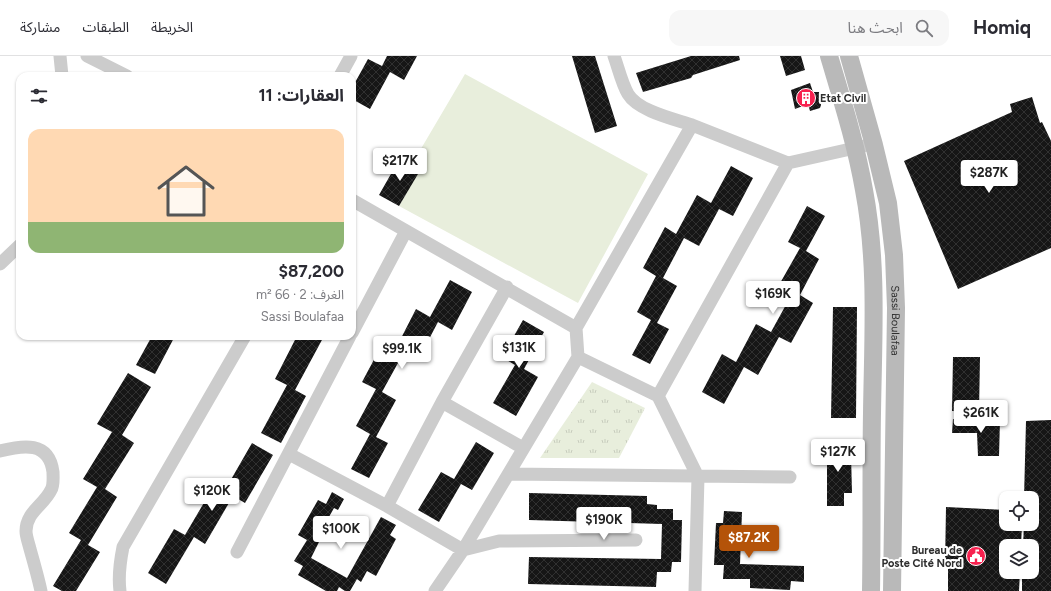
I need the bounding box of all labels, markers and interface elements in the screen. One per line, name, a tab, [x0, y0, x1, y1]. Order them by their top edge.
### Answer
search box	[669, 10, 949, 46]
text: Homiq	[973, 16, 1031, 39]
icon: search	[913, 17, 935, 39]
text: مشاركة	[20, 19, 60, 36]
text: الطبقات	[82, 19, 129, 36]
text: الخريطة	[151, 19, 193, 36]
text: ابحث هنا	[848, 19, 903, 37]
icon: filters	[28, 85, 50, 107]
text: العقارات: 11	[258, 85, 344, 105]
building icon: Etat Civil	[795, 87, 817, 109]
place label: Etat Civil	[820, 92, 867, 105]
pin: $217K	[372, 148, 428, 182]
text: $217K	[382, 153, 418, 168]
icon: home	[150, 155, 222, 227]
pin: $287K	[961, 160, 1017, 194]
text: $287K	[970, 165, 1008, 180]
text: $87,200	[278, 261, 344, 281]
pin: $169K	[745, 281, 801, 315]
street label: Sassi Boulafaa	[888, 285, 902, 356]
text: $169K	[755, 286, 791, 301]
text: الغرف: 2 · 66 m²	[256, 287, 344, 302]
text: Sassi Boulafaa	[261, 309, 344, 324]
pin: $131K	[491, 335, 547, 369]
pin: $99.1K	[369, 336, 435, 370]
text: $131K	[502, 340, 536, 355]
text: $99.1K	[382, 341, 422, 356]
pin: $261K	[953, 400, 1009, 434]
text: $261K	[963, 405, 999, 420]
pin: $127K	[810, 439, 866, 473]
text: $127K	[820, 444, 856, 459]
pin: $120K	[184, 478, 240, 512]
text: $120K	[193, 483, 231, 498]
map controls	[999, 491, 1039, 579]
button: locate	[999, 491, 1039, 531]
pin: $190K	[576, 507, 632, 541]
text: $190K	[585, 512, 623, 527]
pin: $100K	[313, 516, 369, 550]
text: $100K	[322, 521, 360, 536]
pin: $87.2K	[716, 525, 782, 559]
text: $87.2K	[728, 530, 770, 545]
button: layers	[999, 539, 1039, 579]
place label: Bureau de Poste Cité Nord	[881, 544, 962, 570]
public building icon: Bureau de Poste Cité Nord	[965, 545, 987, 567]

